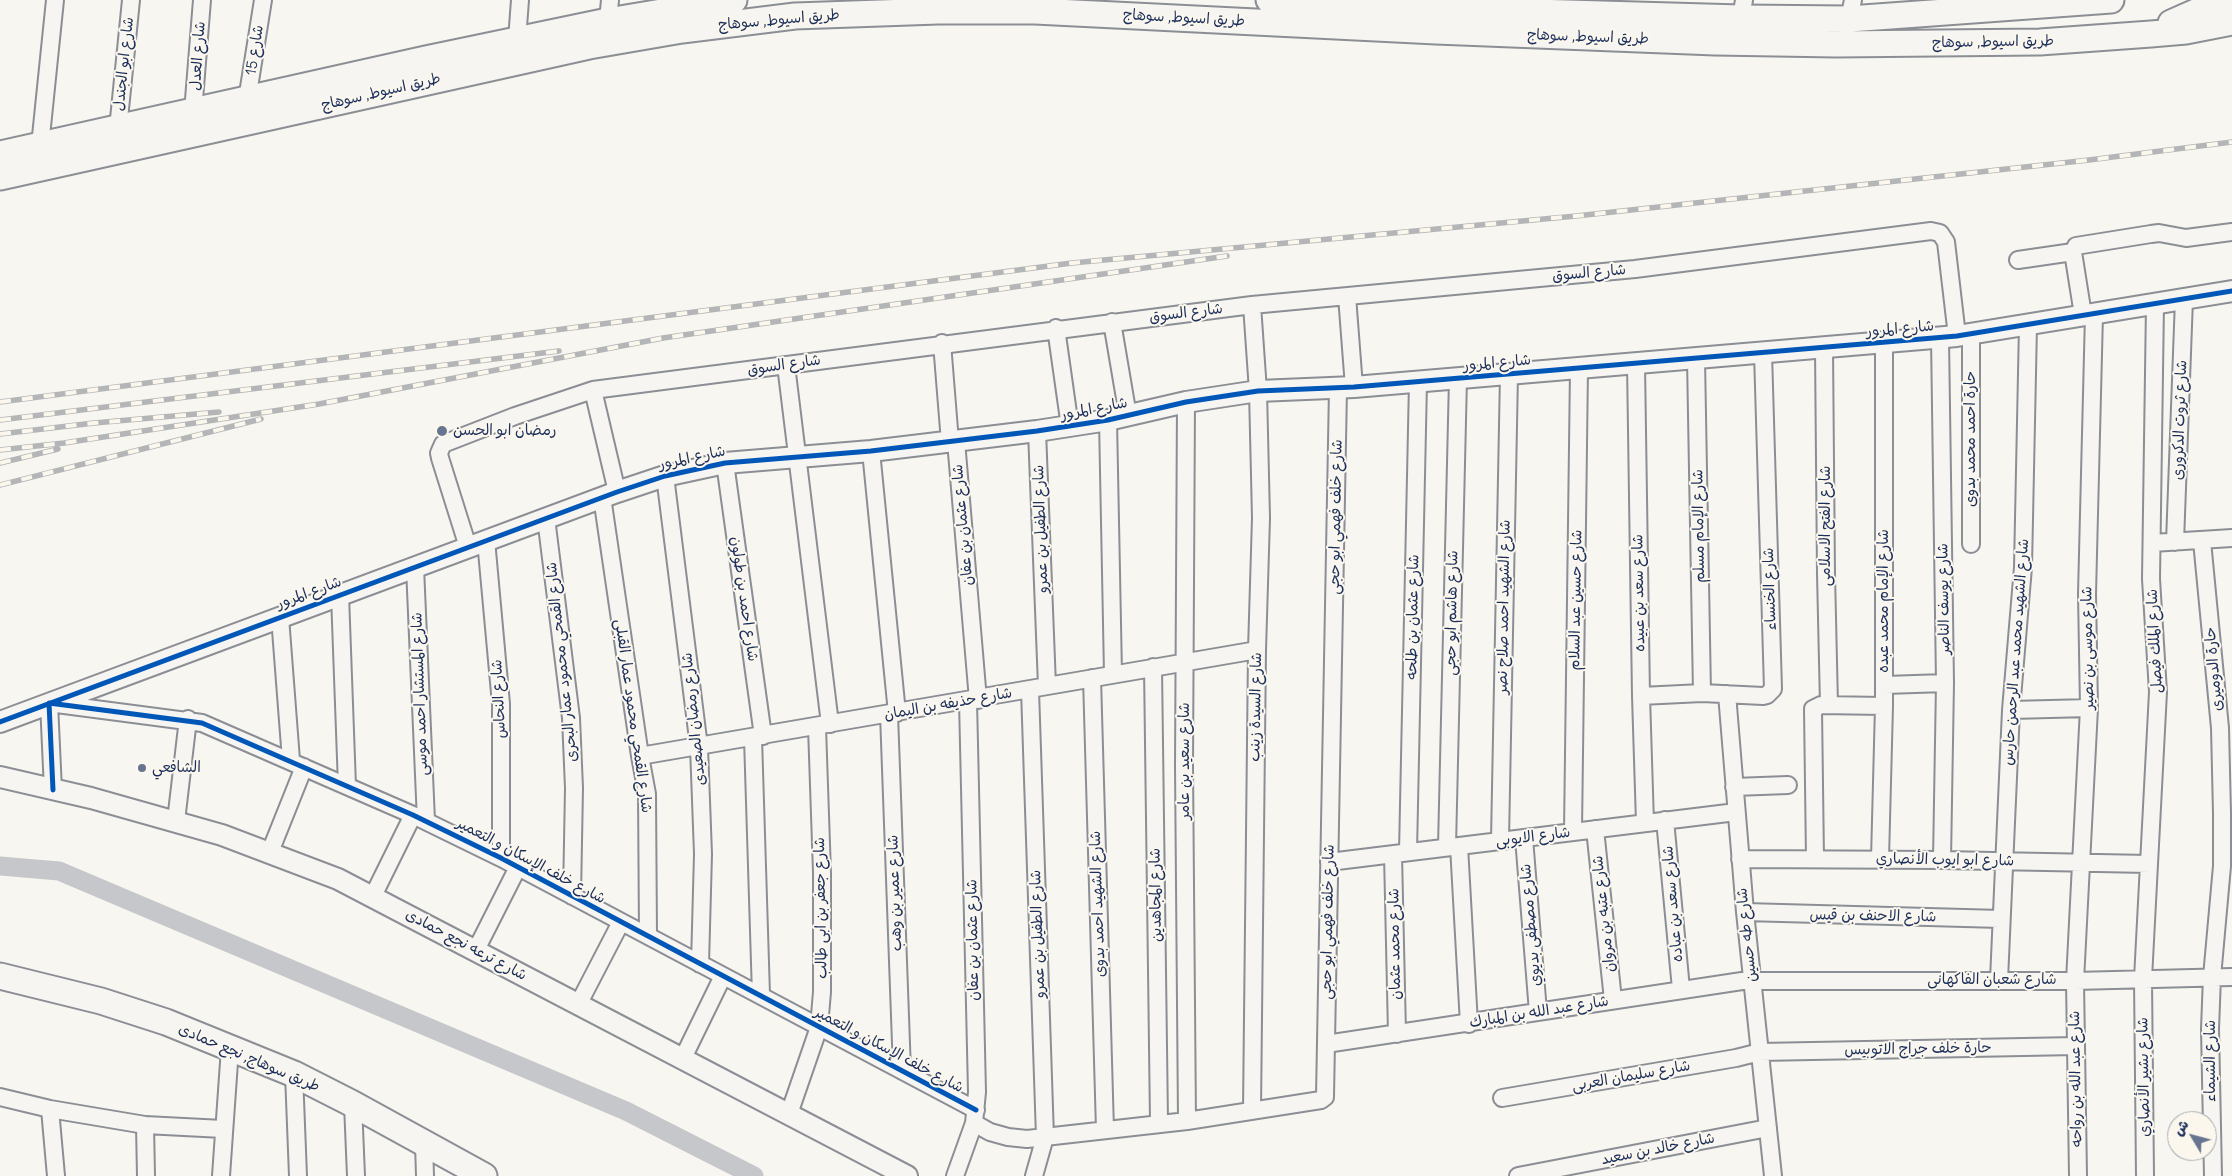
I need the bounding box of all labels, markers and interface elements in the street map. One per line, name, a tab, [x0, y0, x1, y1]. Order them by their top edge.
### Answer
street label: طريق اسيوط, سوهاج	[717, 6, 841, 34]
street label: طريق اسيوط, سوهاج	[1123, 6, 1245, 30]
street label: شارع ابو الجندل	[110, 16, 138, 112]
street label: شارع العدل	[187, 21, 209, 91]
street label: شارع 15	[242, 24, 268, 76]
street label: طريق اسيوط, سوهاج	[1527, 26, 1649, 48]
street label: طريق اسيوط, سوهاج	[1932, 32, 2054, 52]
street label: طريق اسيوط, سوهاج	[320, 70, 442, 114]
street label: شارع السوق	[1551, 261, 1627, 285]
street label: شارع السوق	[1148, 300, 1224, 326]
street label: شارع المرور	[1865, 317, 1935, 341]
street label: شارع السوق	[746, 351, 822, 379]
street label: شارع المرور	[1462, 351, 1532, 375]
street label: شارع ثروت الدكرورى	[2169, 360, 2191, 480]
street label: حارة احمد محمد بدوى	[1962, 371, 1980, 507]
street label: شارع المرور	[1059, 394, 1129, 424]
place label: رمضان ابو الحسن	[453, 422, 557, 440]
marker: رمضان ابو الحسن	[435, 424, 449, 438]
street label: شارع خلف فهمي ابو حجى	[1326, 439, 1346, 595]
street label: شارع المرور	[657, 442, 727, 474]
street label: شارع عثمان بن عفان	[949, 464, 977, 586]
street label: شارع الطفيل بن عمرو	[1030, 464, 1052, 594]
street label: شارع الفتح الاسلامى	[1817, 466, 1835, 586]
street label: شارع الإمام مسلم	[1689, 469, 1709, 583]
street label: شارع الشهيد احمد صلاح نصر	[1493, 519, 1515, 695]
street label: شارع الإمام محمد عبده	[1875, 529, 1893, 673]
street label: شارع حسين عبد السلام	[1566, 530, 1586, 670]
street label: شارع سعد بن عبيده	[1629, 534, 1649, 652]
street label: شارع احمد بن طولون	[726, 535, 762, 663]
street label: شارع الشهيد محمد عبد الرحمن حارس	[1999, 538, 2033, 766]
street label: شارع يوسف الناصر	[1934, 543, 1954, 655]
street label: شارع الخنساء	[1760, 547, 1780, 631]
street label: شارع هاشم ابو حجى	[1442, 550, 1462, 676]
street label: شارع عثمان بن طلحه	[1403, 554, 1423, 680]
street label: شارع القمحي محمود عمار البحرى	[543, 561, 581, 763]
street label: شارع المرور	[274, 573, 344, 613]
street label: شارع موسى بن نصير	[2078, 586, 2098, 710]
street label: شارع الملك فيصل	[2143, 588, 2167, 694]
street label: شارع المستشار احمد موسى	[408, 612, 432, 776]
street label: شارع القمحي محمود عمار القبلى	[610, 618, 656, 814]
street label: حارة الدوميرى	[2201, 626, 2227, 712]
street label: شارع رمضان الصعيدى	[678, 652, 710, 786]
street label: شارع السيدة زينب	[1246, 652, 1266, 762]
street label: شارع النحاس	[488, 659, 510, 739]
street label: شارع حذيفه بن اليمان	[883, 684, 1013, 724]
street label: شارع سعيد بن عامر	[1176, 702, 1194, 820]
place label: الشافعي	[152, 759, 201, 777]
marker: الشافعي	[136, 762, 148, 774]
street label: شارع خلف الإسكان و التعمير	[454, 814, 608, 908]
street label: شارع الايوبى	[1495, 823, 1571, 851]
street label: شارع الشهيد احمد بدوى	[1086, 831, 1110, 977]
street label: شارع عمير بن وهب	[884, 835, 906, 951]
street label: شارع جعفر بن ابى طالب	[811, 837, 831, 979]
street label: شارع خلف فهمي ابو حجى	[1318, 844, 1338, 1000]
street label: شارع سعد بن عباده	[1659, 845, 1687, 963]
street label: شارع المجاهدين	[1146, 848, 1166, 942]
street label: شارع ابو ايوب الأنصاري	[1876, 850, 2014, 870]
street label: شارع عتبه بن مروان	[1589, 855, 1619, 973]
street label: شارع مصطفى بديوي	[1517, 863, 1545, 987]
street label: شارع الطفيل بن عمرو	[1027, 869, 1049, 999]
street label: شارع عثمان بن عفان	[963, 879, 983, 1001]
street label: شارع طه حسين	[1733, 887, 1761, 983]
street label: شارع محمد عثمان	[1385, 888, 1405, 1000]
street label: شارع ترعه نجع حمادى	[402, 905, 530, 985]
street label: شارع الاحنف بن قيس	[1809, 906, 1937, 926]
street label: شارع شعبان الفاكهانى	[1927, 971, 2057, 989]
street label: شارع عبد الله بن المبارك	[1468, 992, 1610, 1032]
street label: شارع خلف الإسكان و التعمير	[812, 1003, 966, 1097]
street label: شارع عبد الله بن رواحه	[2066, 1011, 2086, 1147]
street label: شارع بشير الأنصاري	[2134, 1017, 2154, 1137]
street label: طريق سوهاج, نجع حمادى	[176, 1020, 322, 1096]
street label: شارع الشيماء	[2202, 1020, 2220, 1102]
street label: حارة خلف جراج الاتوبيس	[1844, 1039, 1992, 1059]
street label: شارع سليمان العربى	[1570, 1057, 1692, 1095]
north arrow	[2167, 1111, 2217, 1161]
text: ش	[2169, 1116, 2193, 1139]
street label: شارع خالد بن سعيد	[1600, 1129, 1716, 1169]

